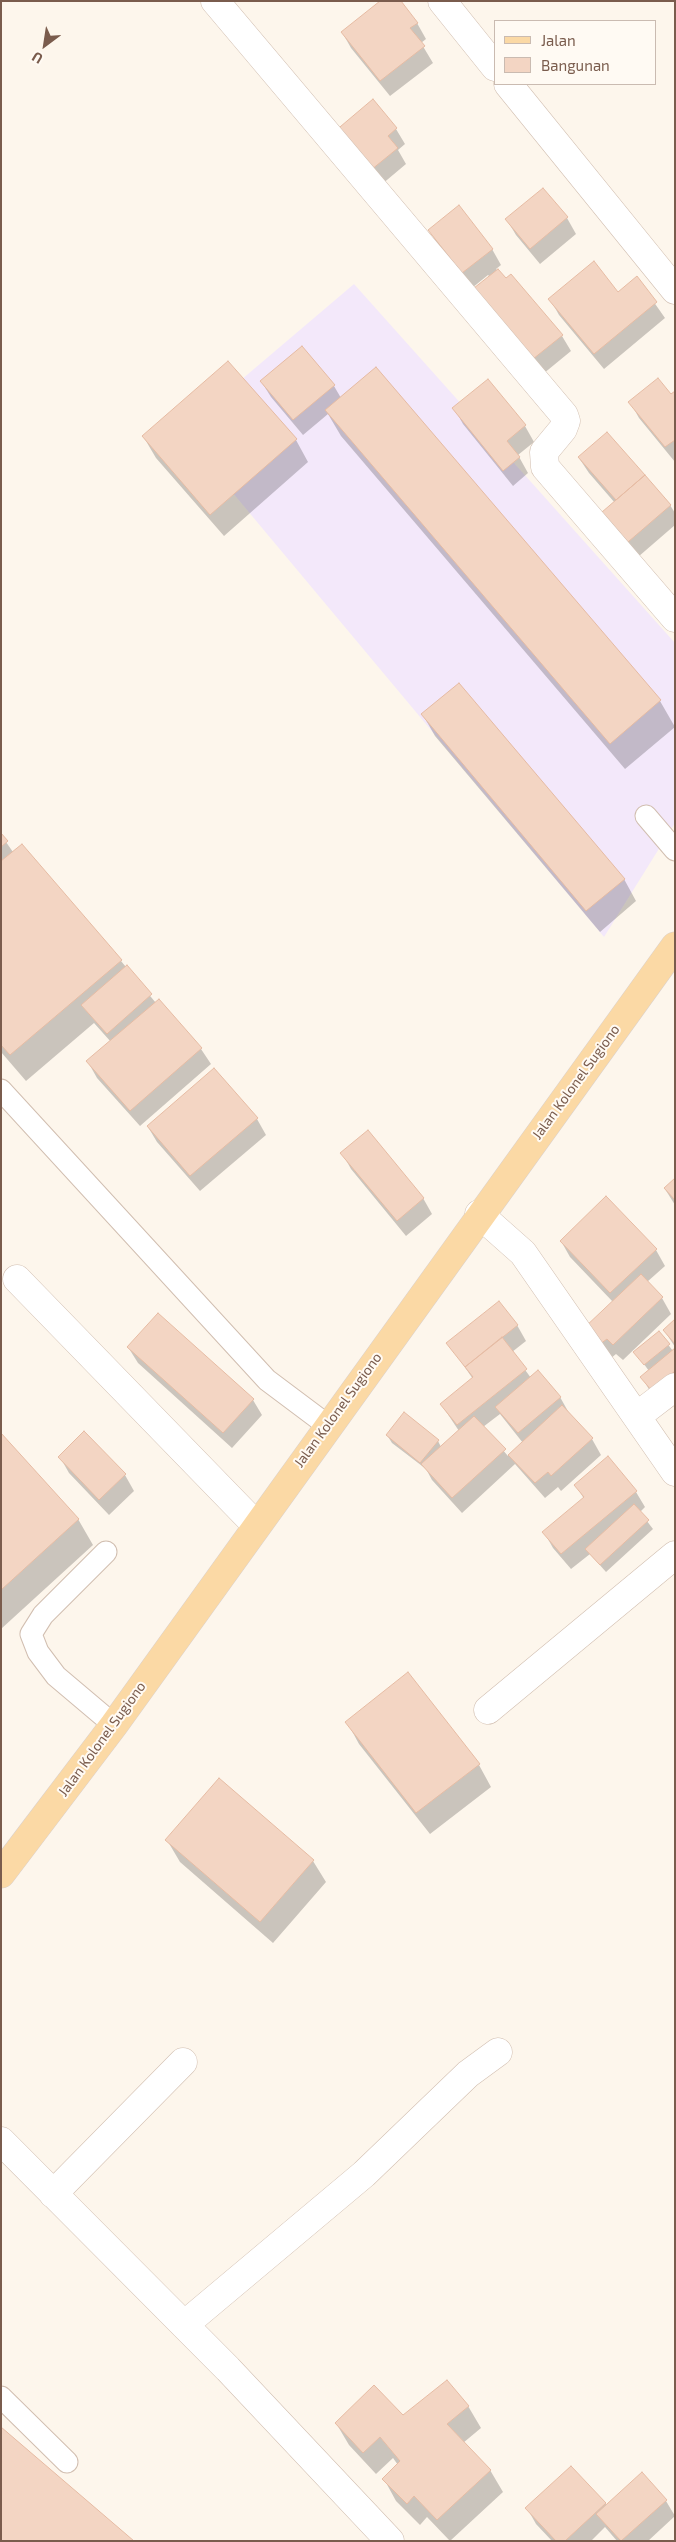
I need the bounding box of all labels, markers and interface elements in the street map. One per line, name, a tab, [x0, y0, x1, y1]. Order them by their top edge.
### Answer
north arrow	[20, 20, 70, 70]
legend	[493, 20, 656, 85]
text: Jalan	[541, 31, 576, 49]
text: U	[29, 49, 46, 68]
text: Bangunan	[541, 56, 610, 74]
street label: Jalan Kolonel Sugiono	[529, 1021, 623, 1143]
street label: Jalan Kolonel Sugiono	[291, 1349, 385, 1471]
street label: Jalan Kolonel Sugiono	[55, 1678, 149, 1800]

